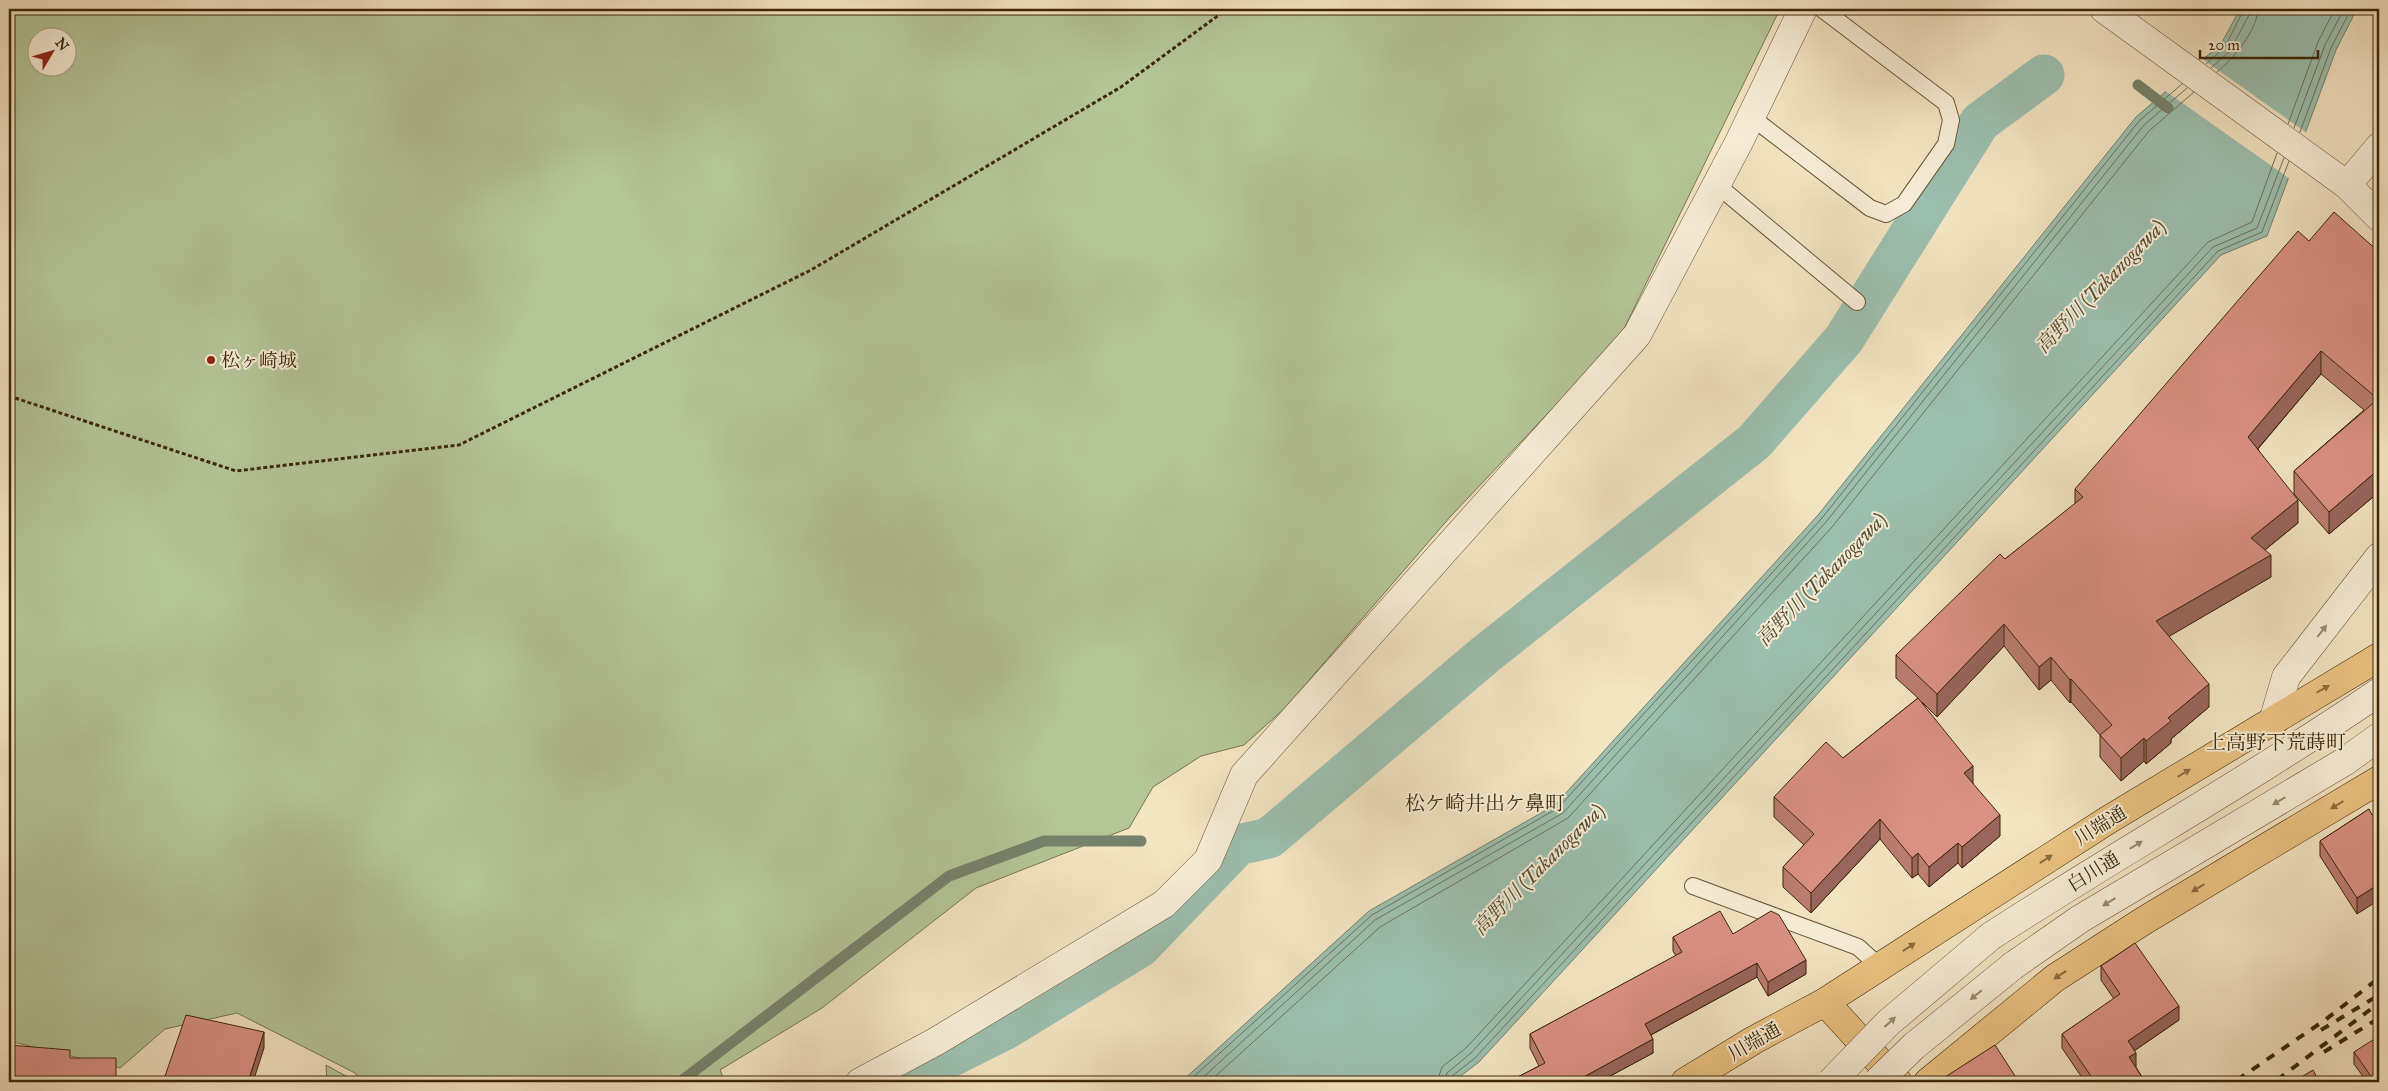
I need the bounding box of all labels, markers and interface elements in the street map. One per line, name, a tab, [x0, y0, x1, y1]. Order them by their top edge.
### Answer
north arrow	[28, 28, 78, 78]
scale bar	[2200, 28, 2318, 60]
text: N	[51, 34, 72, 54]
text: 20 m	[2208, 36, 2240, 54]
water label: 高野川 (Takanogawa)	[2030, 214, 2171, 358]
place label: 松ヶ崎城	[221, 349, 297, 372]
marker: 松ヶ崎城	[205, 354, 217, 366]
water label: 高野川 (Takanogawa)	[1751, 507, 1892, 651]
one-way arrow	[2316, 625, 2327, 638]
one-way arrow	[2317, 685, 2330, 694]
district label: 上高野下荒蒔町	[2206, 730, 2346, 754]
one-way arrow	[2178, 769, 2191, 778]
district label: 松ケ崎井出ケ鼻町	[1405, 791, 1565, 815]
one-way arrow	[2272, 796, 2285, 805]
water label: 高野川 (Takanogawa)	[1467, 798, 1610, 940]
street label: 川端通	[2070, 801, 2131, 850]
one-way arrow	[2331, 801, 2344, 810]
one-way arrow	[2130, 840, 2143, 849]
street label: 白川通	[2063, 847, 2124, 896]
one-way arrow	[2040, 854, 2053, 864]
one-way arrow	[2191, 884, 2204, 893]
one-way arrow	[2103, 897, 2116, 906]
one-way arrow	[1903, 942, 1916, 951]
one-way arrow	[2054, 970, 2067, 980]
one-way arrow	[1970, 990, 1983, 1001]
one-way arrow	[1883, 1016, 1895, 1028]
street label: 川端通	[1724, 1017, 1785, 1066]

